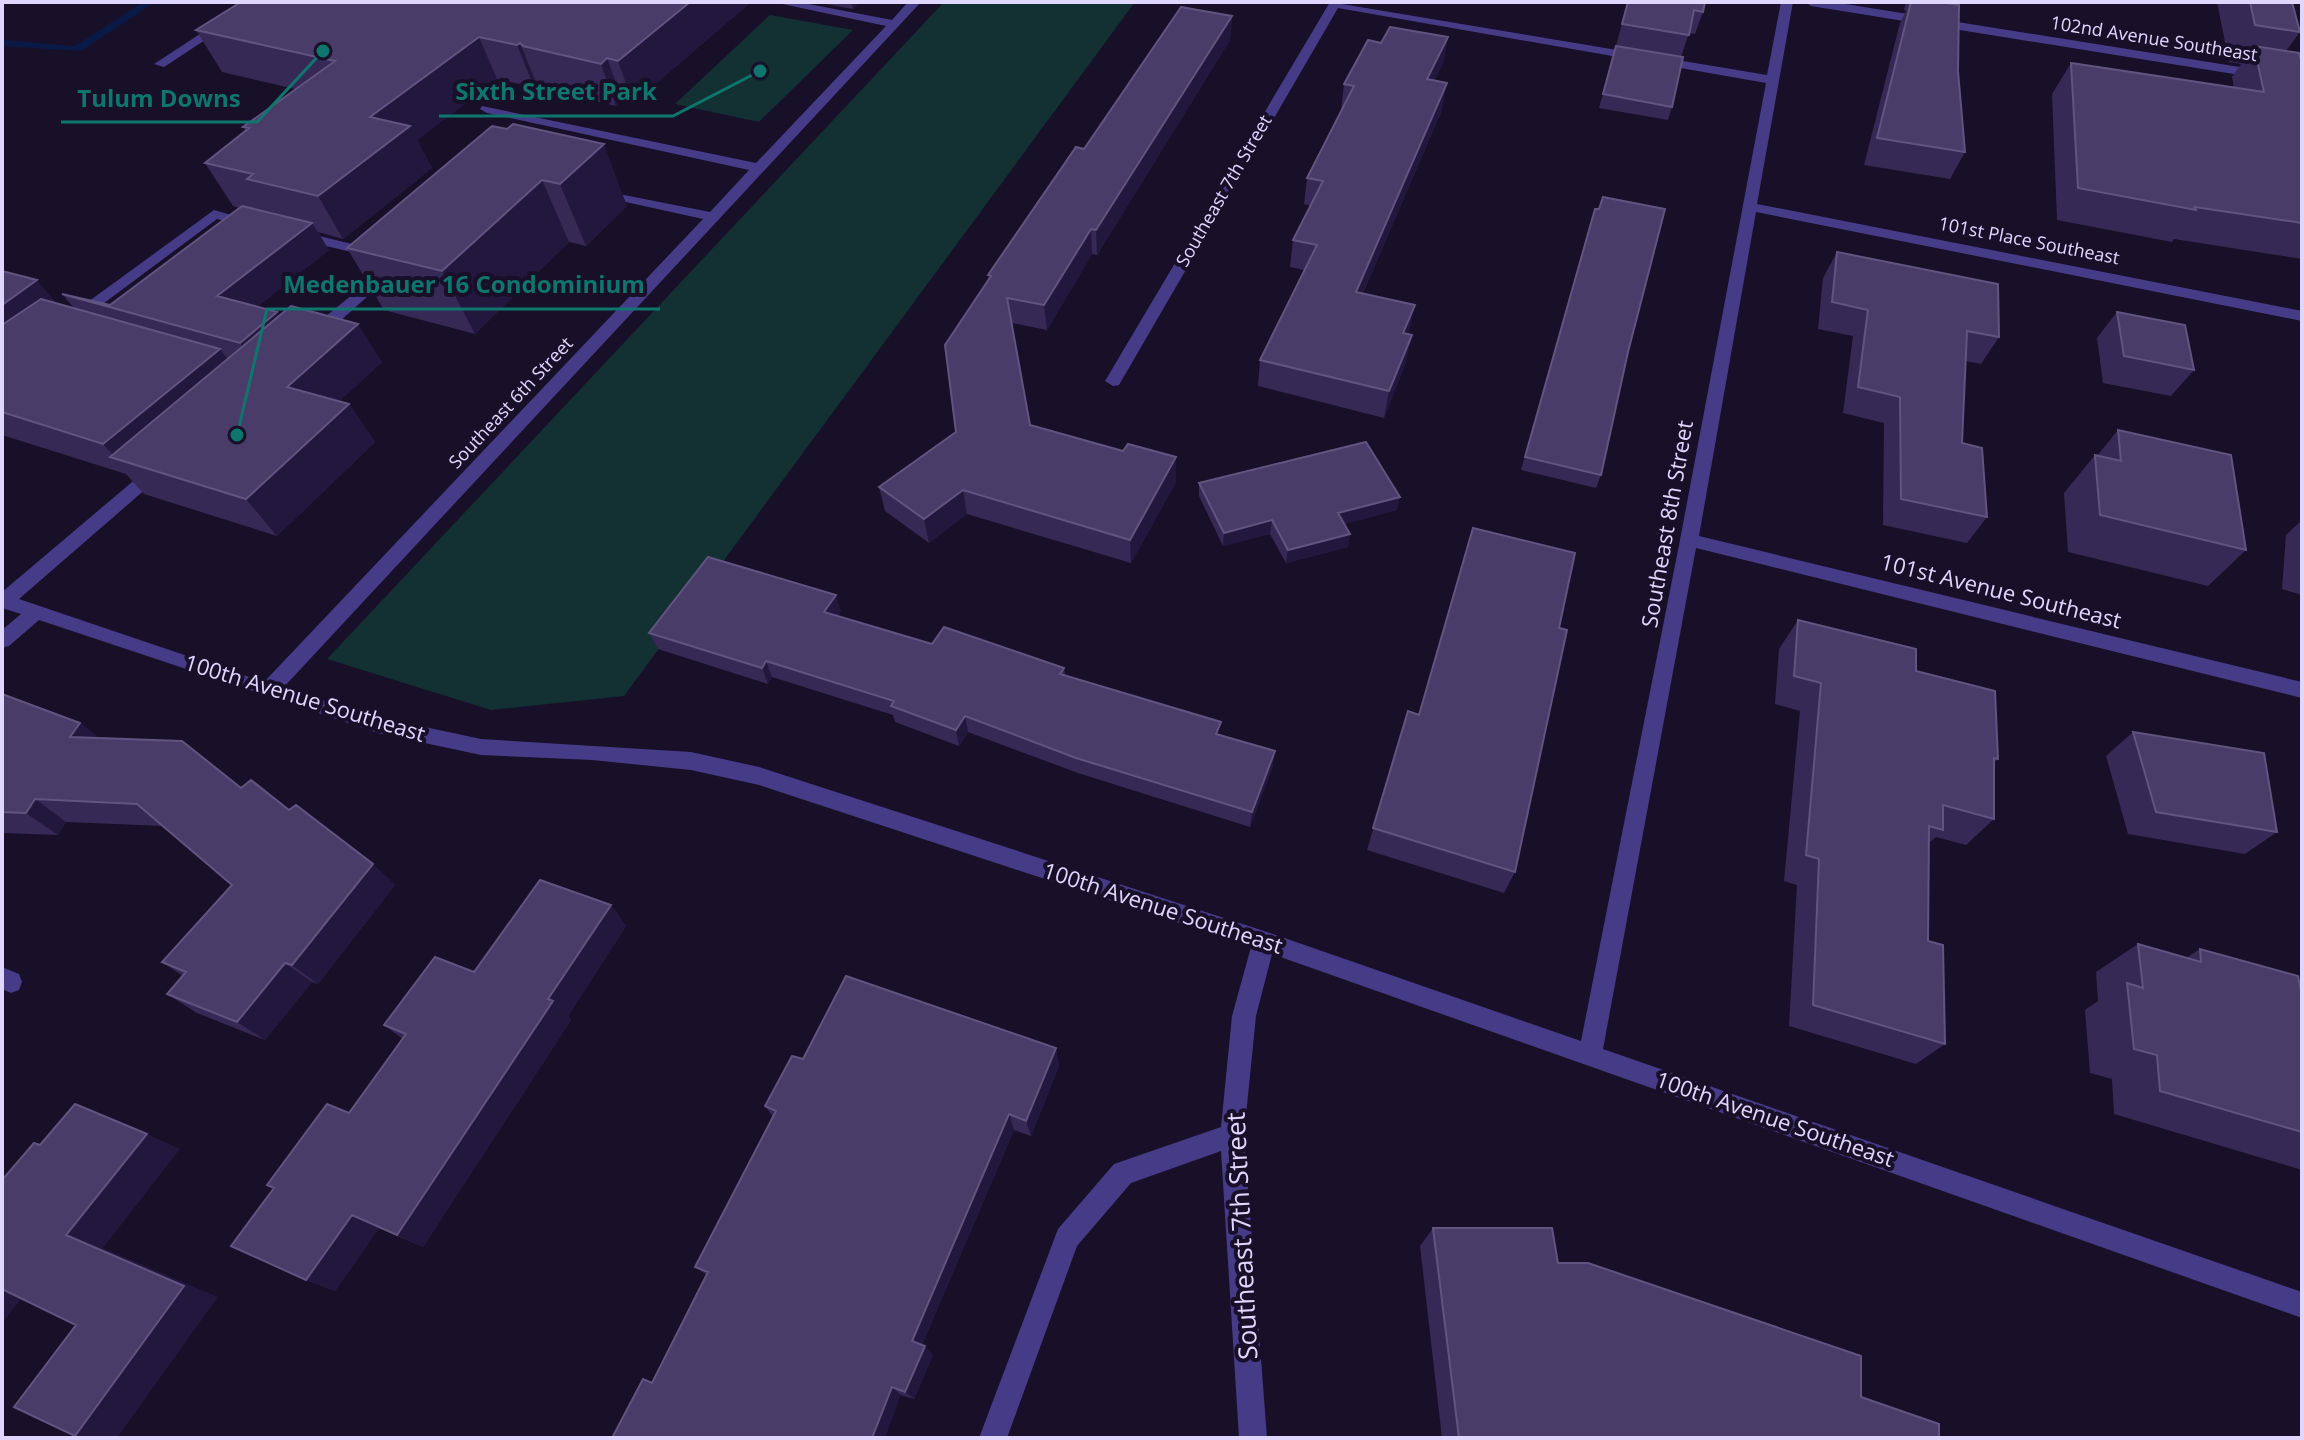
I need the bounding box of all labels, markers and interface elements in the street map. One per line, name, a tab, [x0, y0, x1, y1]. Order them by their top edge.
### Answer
street label: 102nd Avenue Southeast	[2049, 10, 2259, 66]
callout: Sixth Street Park	[439, 68, 673, 116]
callout: Tulum Downs	[61, 74, 257, 122]
text: Sixth Street Park	[455, 74, 657, 107]
text: Tulum Downs	[77, 81, 241, 114]
street label: Southeast 7th Street	[1170, 110, 1276, 271]
street label: 101st Place Southeast	[1937, 211, 2122, 269]
callout: Medenbauer 16 Condominium	[267, 261, 660, 309]
text: Medenbauer 16 Condominium	[283, 267, 645, 300]
street label: Southeast 6th Street	[443, 331, 578, 473]
street label: Southeast 8th Street	[1633, 418, 1699, 630]
street label: 101st Avenue Southeast	[1878, 546, 2125, 635]
street label: 100th Avenue Southeast	[181, 646, 429, 748]
street label: 100th Avenue Southeast	[1040, 854, 1287, 960]
street label: 100th Avenue Southeast	[1652, 1063, 1899, 1173]
street label: Southeast 7th Street	[1217, 1111, 1265, 1361]

